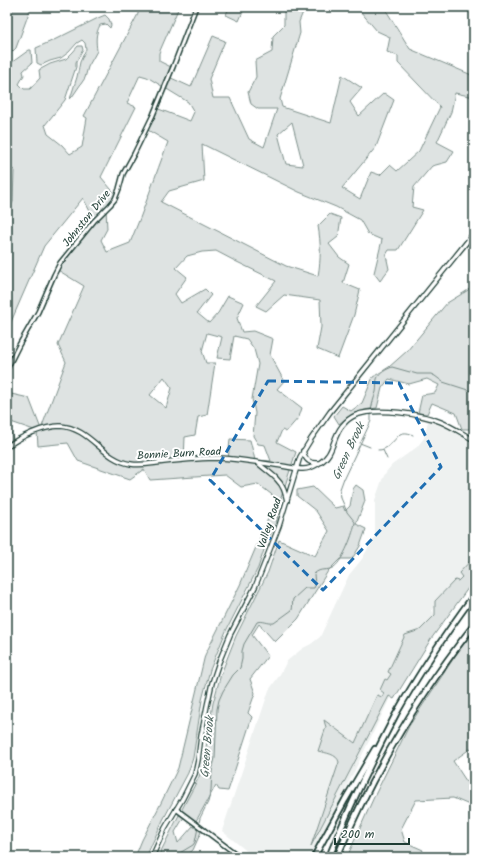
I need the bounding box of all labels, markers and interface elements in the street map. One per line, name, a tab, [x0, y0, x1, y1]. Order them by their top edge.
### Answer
street label: Johnston Drive	[58, 186, 116, 251]
water label: Green Brook	[327, 417, 371, 483]
street label: Bonnie Burn Road	[137, 443, 222, 465]
street label: Valley Road	[253, 495, 287, 551]
water label: Green Brook	[195, 713, 220, 778]
scale bar	[335, 820, 409, 846]
text: 200 m	[341, 825, 375, 844]

